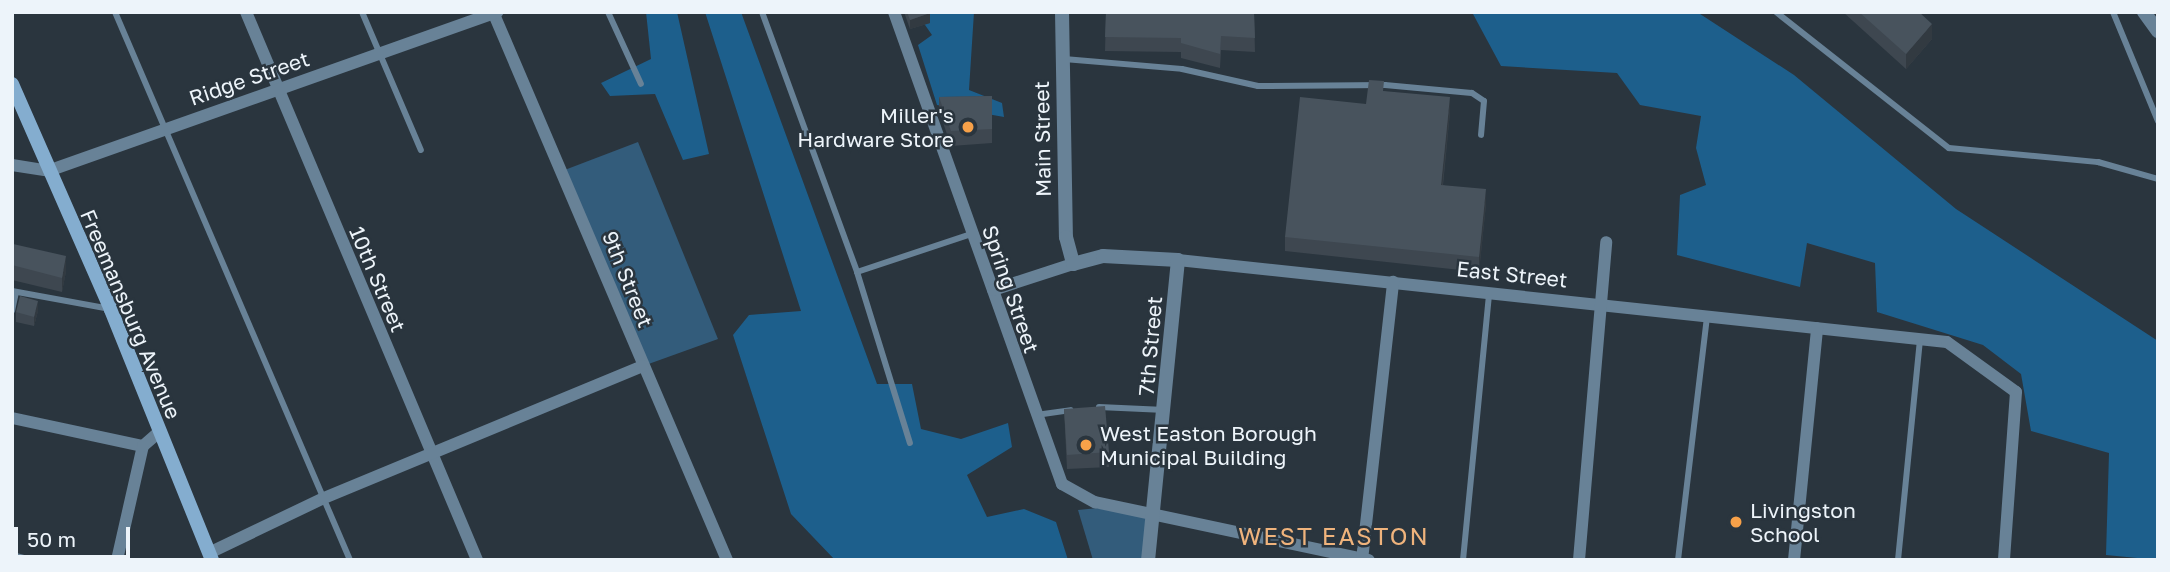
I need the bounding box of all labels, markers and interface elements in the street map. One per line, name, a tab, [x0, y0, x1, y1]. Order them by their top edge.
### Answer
street label: Ridge Street	[186, 46, 312, 110]
street label: Main Street	[1028, 81, 1056, 197]
place label: Miller's Hardware Store	[797, 102, 954, 152]
marker: Miller's Hardware Store	[960, 119, 976, 135]
street label: Freemansburg Avenue	[75, 205, 187, 423]
street label: Spring Street	[977, 222, 1045, 356]
street label: 10th Street	[345, 223, 411, 335]
street label: 9th Street	[597, 227, 659, 331]
street label: East Street	[1455, 256, 1569, 292]
street label: 7th Street	[1133, 295, 1167, 397]
place label: West Easton Borough Municipal Building	[1100, 420, 1317, 470]
marker: West Easton Borough Municipal Building	[1078, 437, 1094, 453]
place label: Livingston School	[1750, 497, 1856, 547]
scale bar	[18, 512, 133, 556]
marker: Livingston School	[1728, 514, 1744, 530]
district label: WEST EASTON	[1240, 522, 1428, 550]
text: 50 m	[27, 526, 76, 552]

